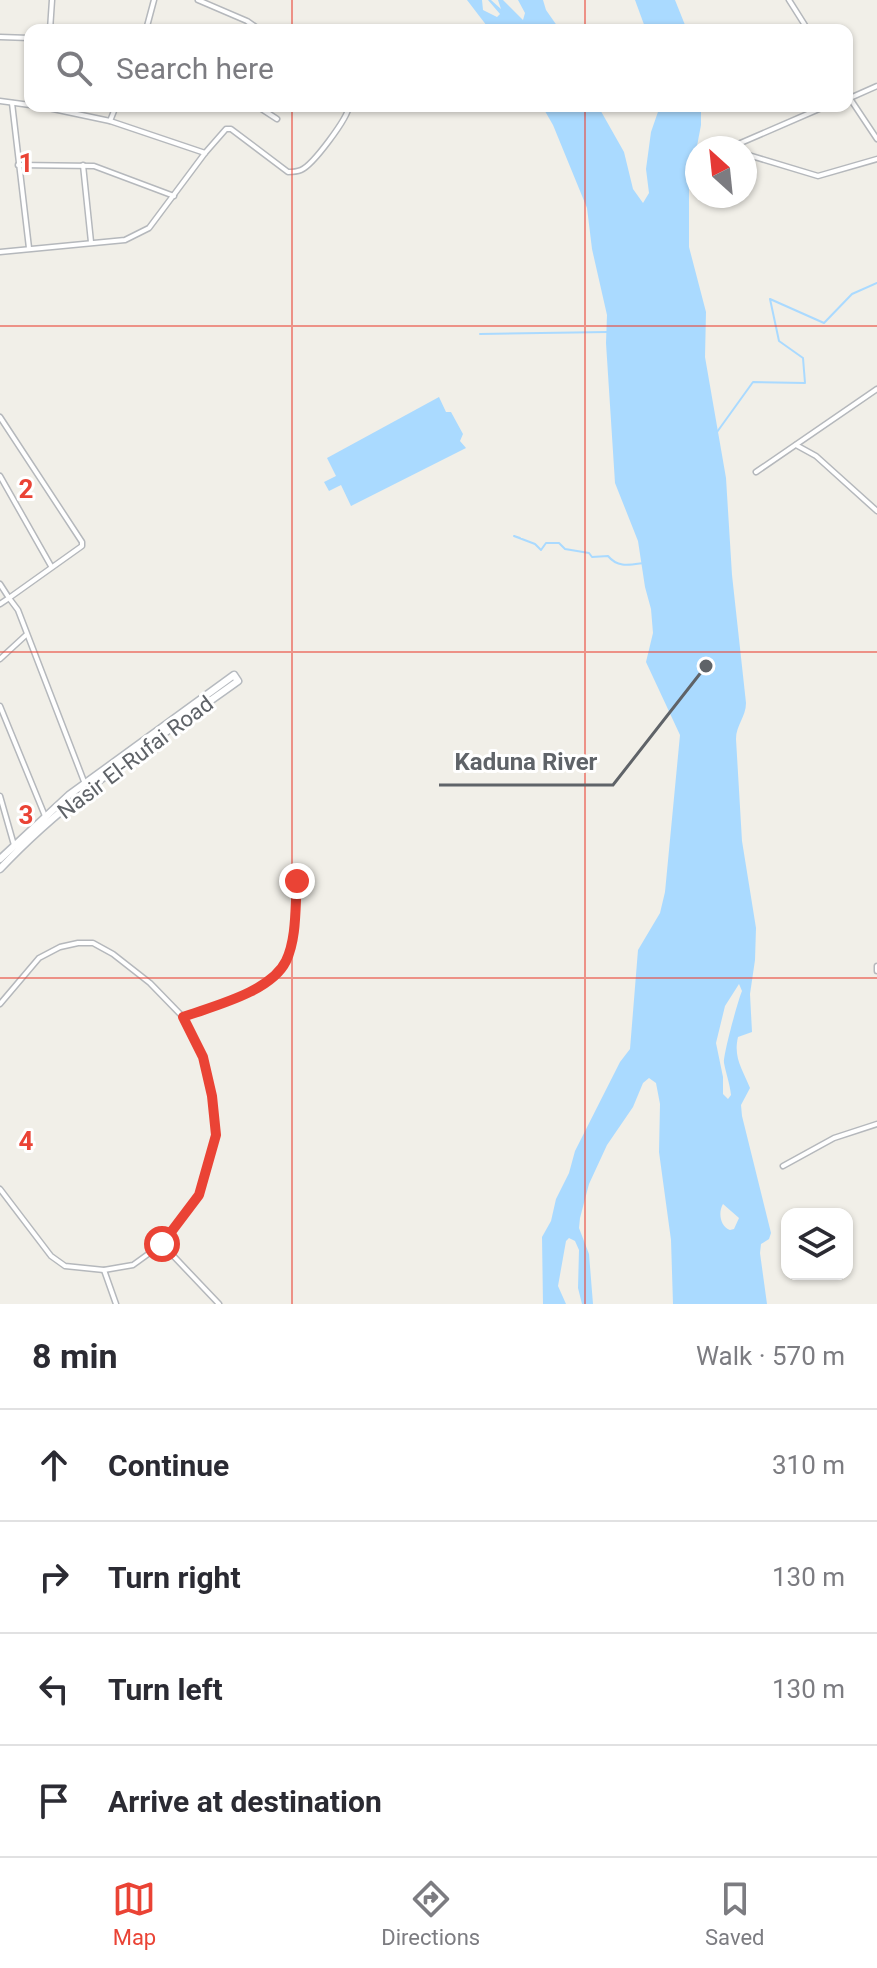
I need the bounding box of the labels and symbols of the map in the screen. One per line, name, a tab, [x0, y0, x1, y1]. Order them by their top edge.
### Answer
north arrow	[685, 136, 757, 208]
text: 1	[19, 148, 33, 178]
text: 2	[19, 474, 33, 504]
street label: Nasir El-Rufai Road	[53, 691, 218, 824]
callout: Kaduna River	[439, 737, 613, 785]
text: Kaduna River	[455, 748, 598, 776]
text: 3	[19, 800, 33, 830]
route end	[279, 863, 315, 899]
text: 4	[19, 1126, 34, 1156]
route start	[144, 1226, 180, 1262]

